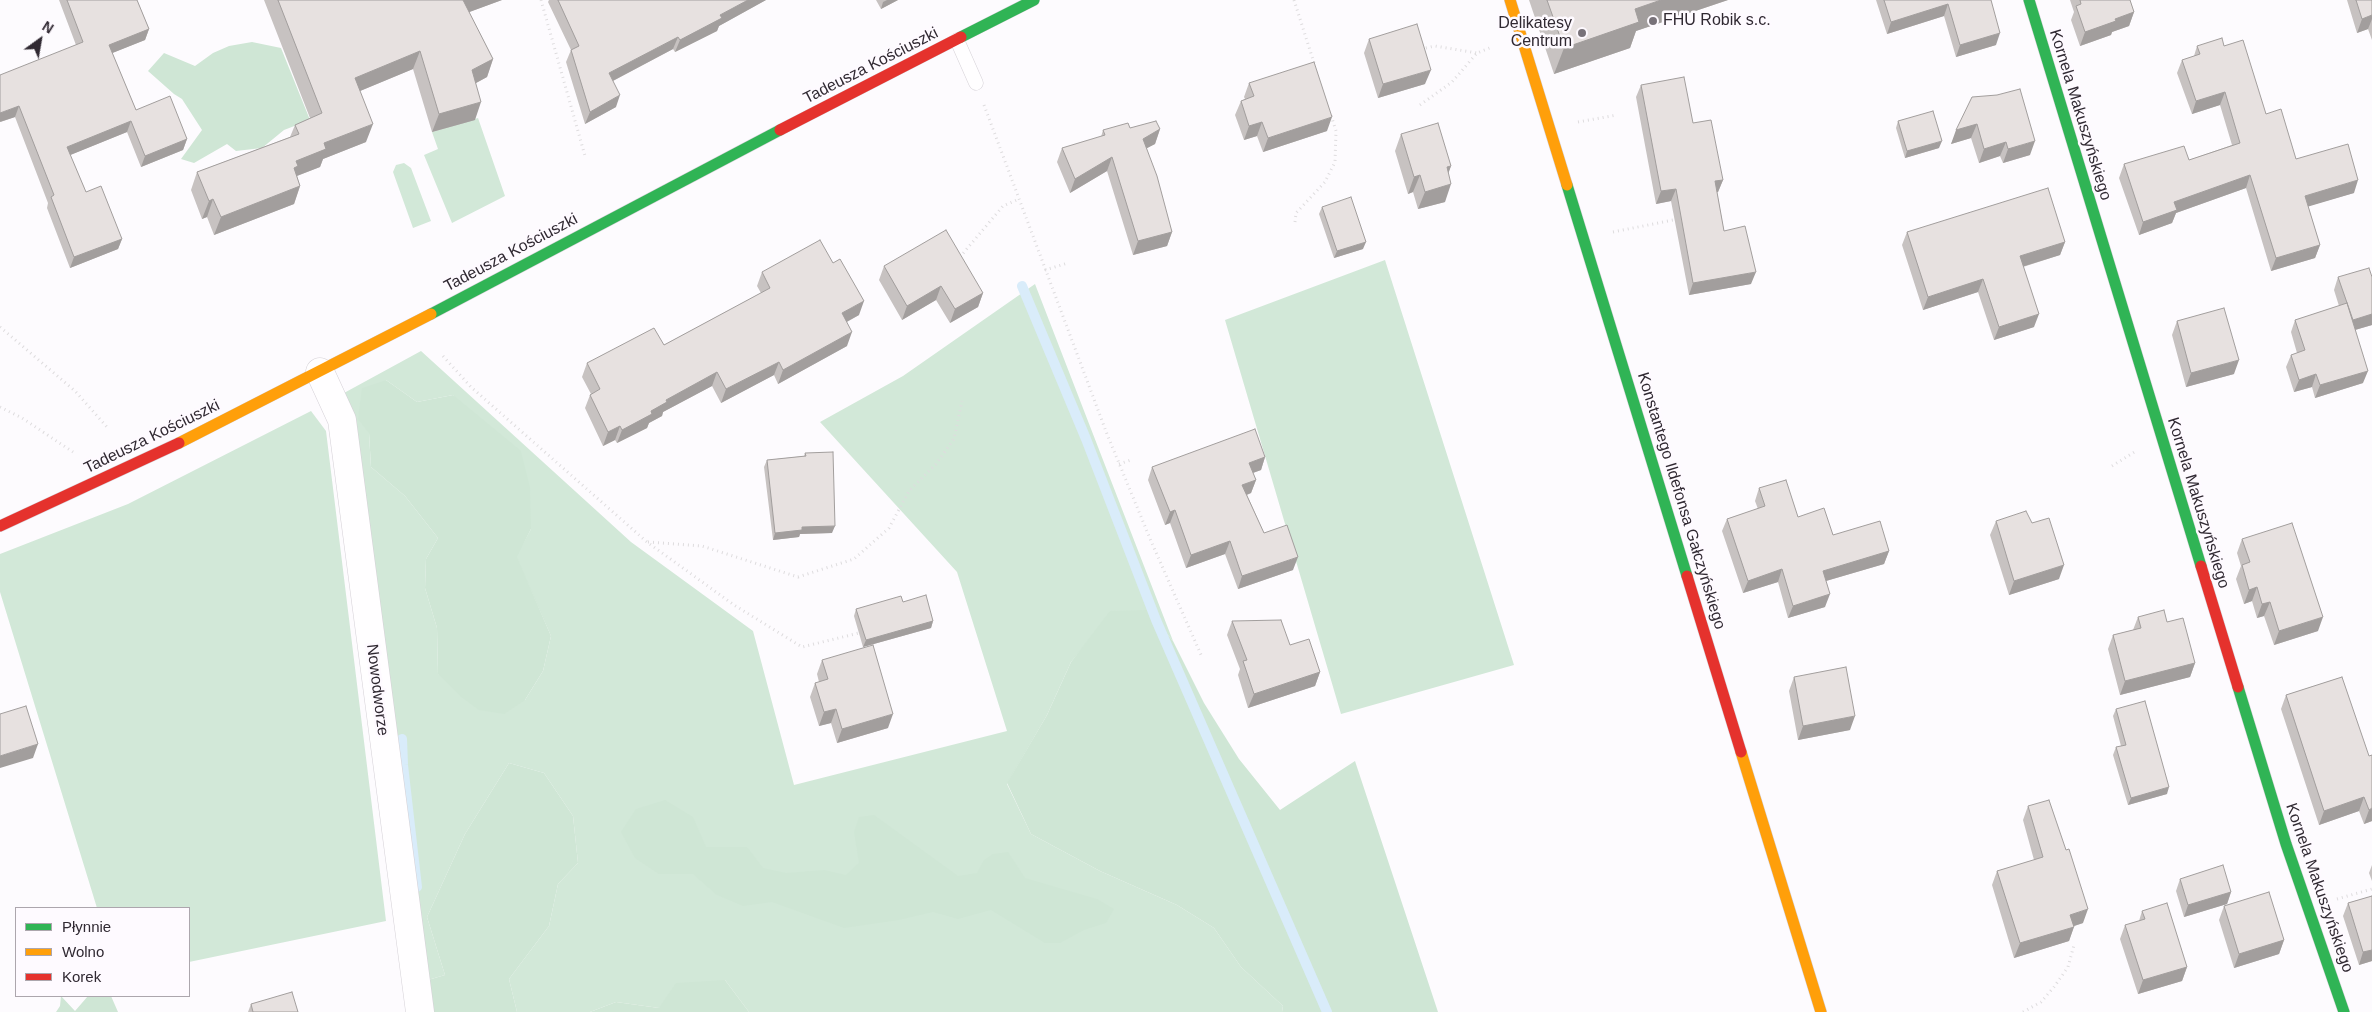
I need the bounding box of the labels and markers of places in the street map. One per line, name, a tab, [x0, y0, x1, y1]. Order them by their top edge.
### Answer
place label: FHU Robik s.c.	[1663, 11, 1771, 31]
place label: Delikatesy Centrum	[1498, 14, 1572, 52]
marker: FHU Robik s.c.	[1647, 15, 1659, 27]
marker: Delikatesy Centrum	[1576, 27, 1588, 39]

